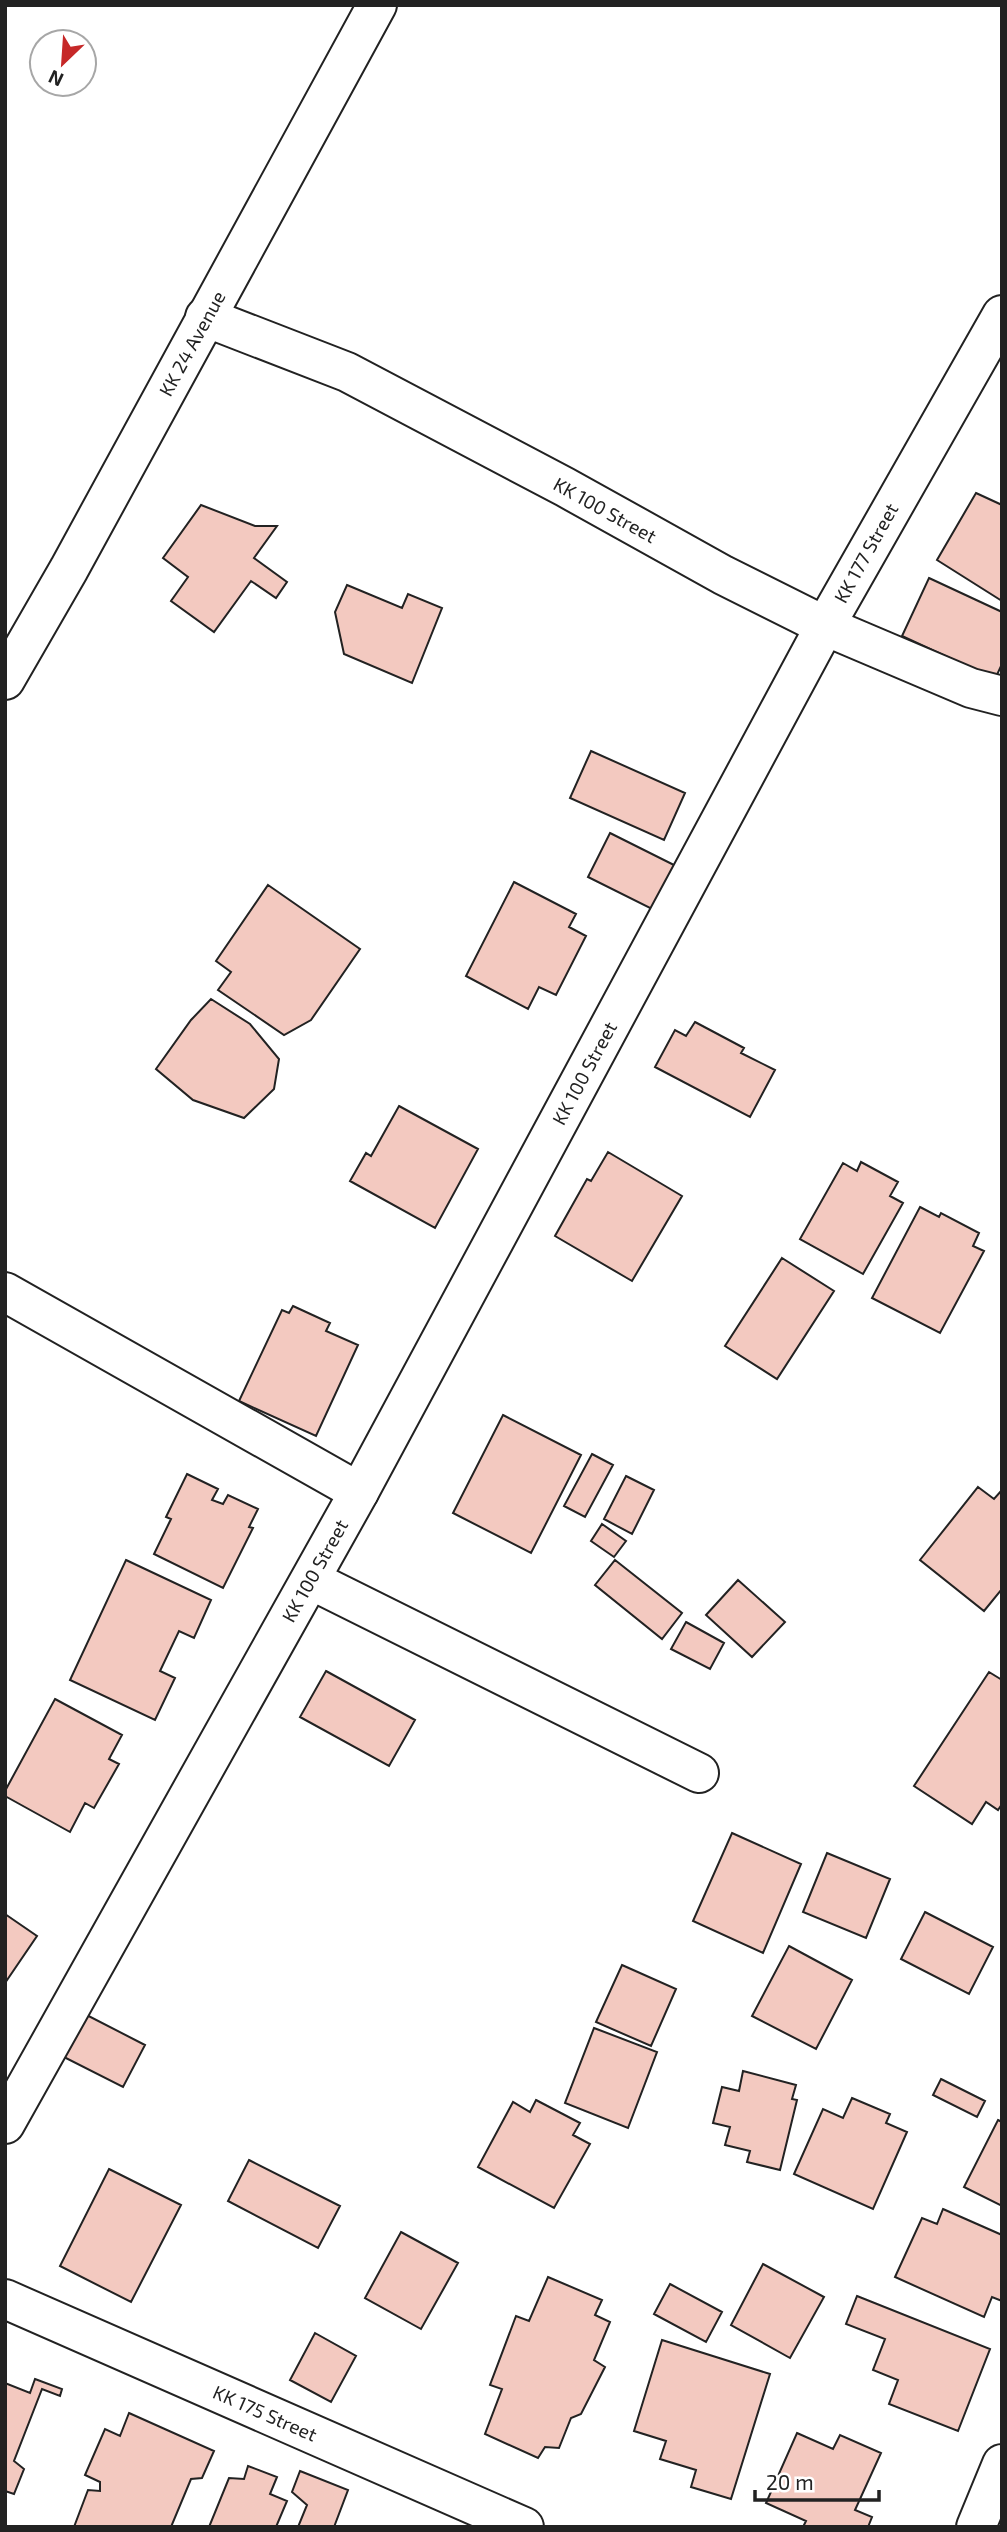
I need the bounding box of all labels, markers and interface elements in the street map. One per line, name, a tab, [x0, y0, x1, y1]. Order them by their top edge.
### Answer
north arrow	[28, 28, 98, 98]
text: N	[45, 66, 67, 92]
street label: KK 24 Avenue	[154, 287, 230, 400]
street label: KK 100 Street	[550, 472, 661, 547]
street label: KK 177 Street	[829, 499, 902, 607]
street label: KK 100 Street	[547, 1017, 621, 1129]
street label: KK 100 Street	[276, 1515, 352, 1626]
street label: KK 175 Street	[210, 2380, 321, 2446]
scale bar	[755, 2458, 879, 2502]
text: 20 m	[766, 2469, 814, 2494]

